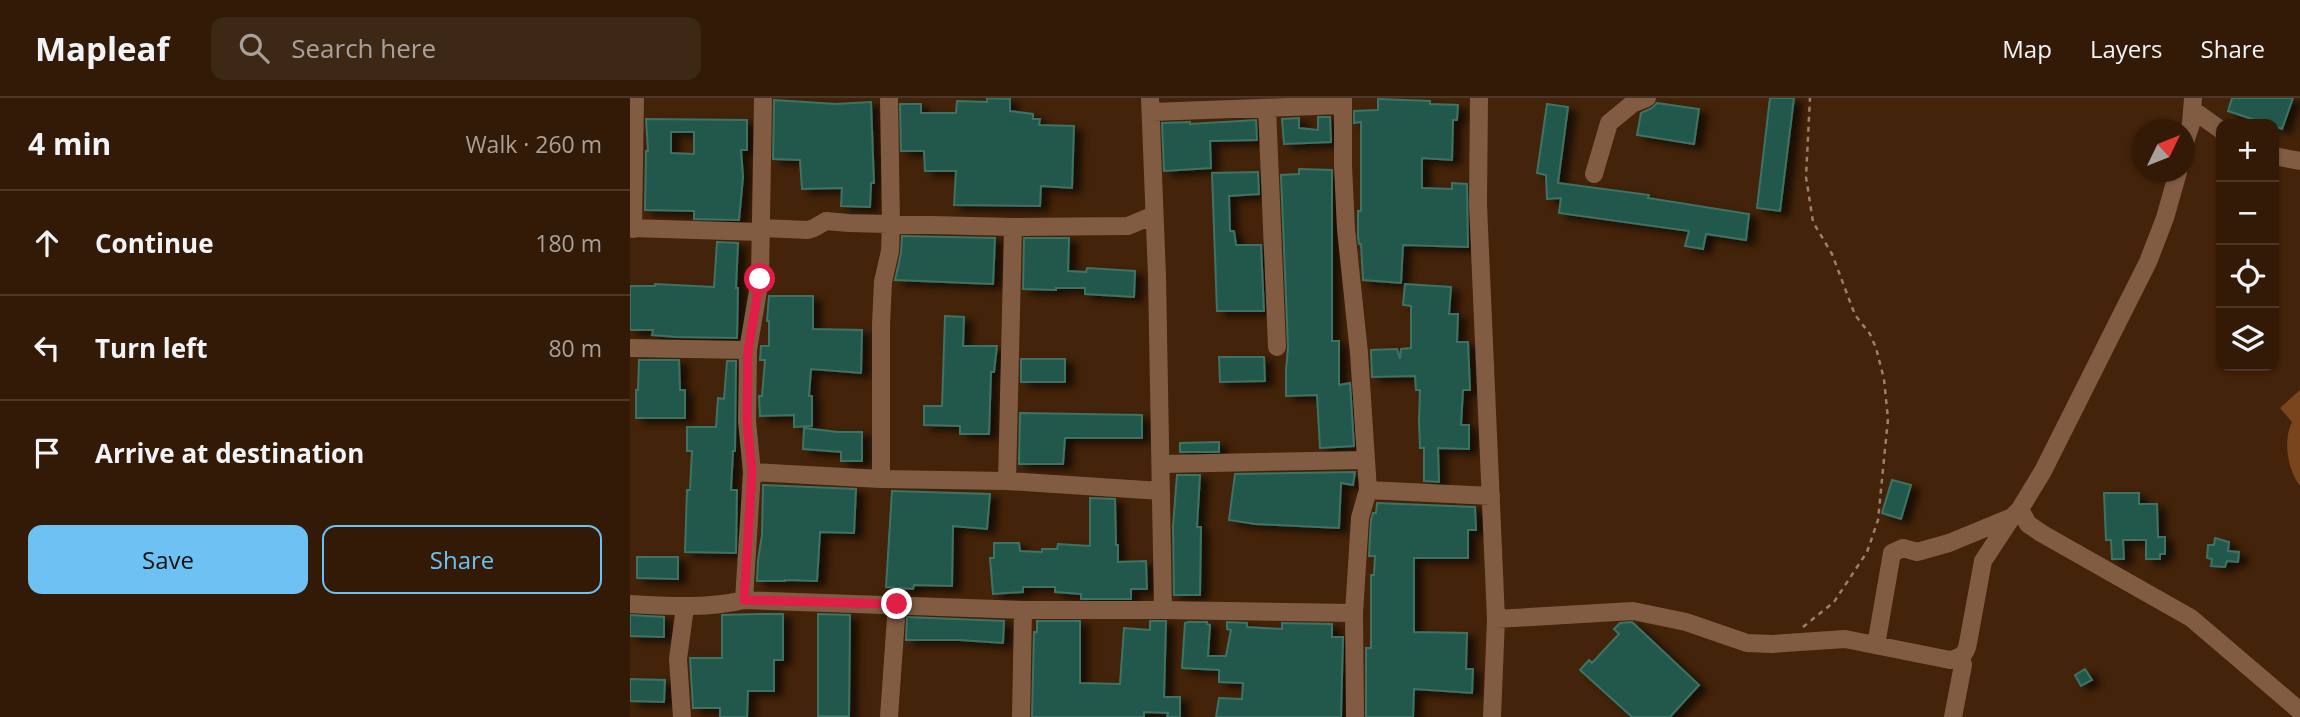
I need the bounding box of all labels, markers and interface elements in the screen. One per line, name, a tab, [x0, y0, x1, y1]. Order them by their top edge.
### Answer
search box	[211, 17, 701, 80]
text: Mapleaf	[35, 26, 169, 71]
icon: search	[235, 29, 273, 67]
text: Search here	[291, 30, 436, 66]
text: Map	[2002, 32, 2052, 65]
text: Layers	[2090, 32, 2163, 65]
text: Share	[2201, 32, 2265, 65]
north arrow	[2132, 119, 2195, 182]
map controls	[2216, 119, 2279, 371]
button: +	[2216, 119, 2279, 182]
text: 4 min	[28, 123, 111, 164]
text: Walk · 260 m	[465, 128, 602, 160]
button: −	[2216, 182, 2279, 245]
icon: ahead	[28, 224, 66, 262]
text: Continue	[95, 225, 214, 261]
text: 180 m	[535, 227, 602, 259]
button: locate	[2216, 245, 2279, 308]
route start	[744, 263, 775, 294]
button: layers	[2216, 308, 2279, 371]
icon: left	[28, 329, 66, 367]
text: Turn left	[95, 330, 207, 366]
text: 80 m	[548, 332, 602, 364]
icon: arrive	[28, 434, 66, 472]
text: Arrive at destination	[95, 435, 364, 471]
button: Save	[28, 525, 308, 594]
button: Share	[322, 525, 602, 594]
route end	[881, 588, 912, 619]

